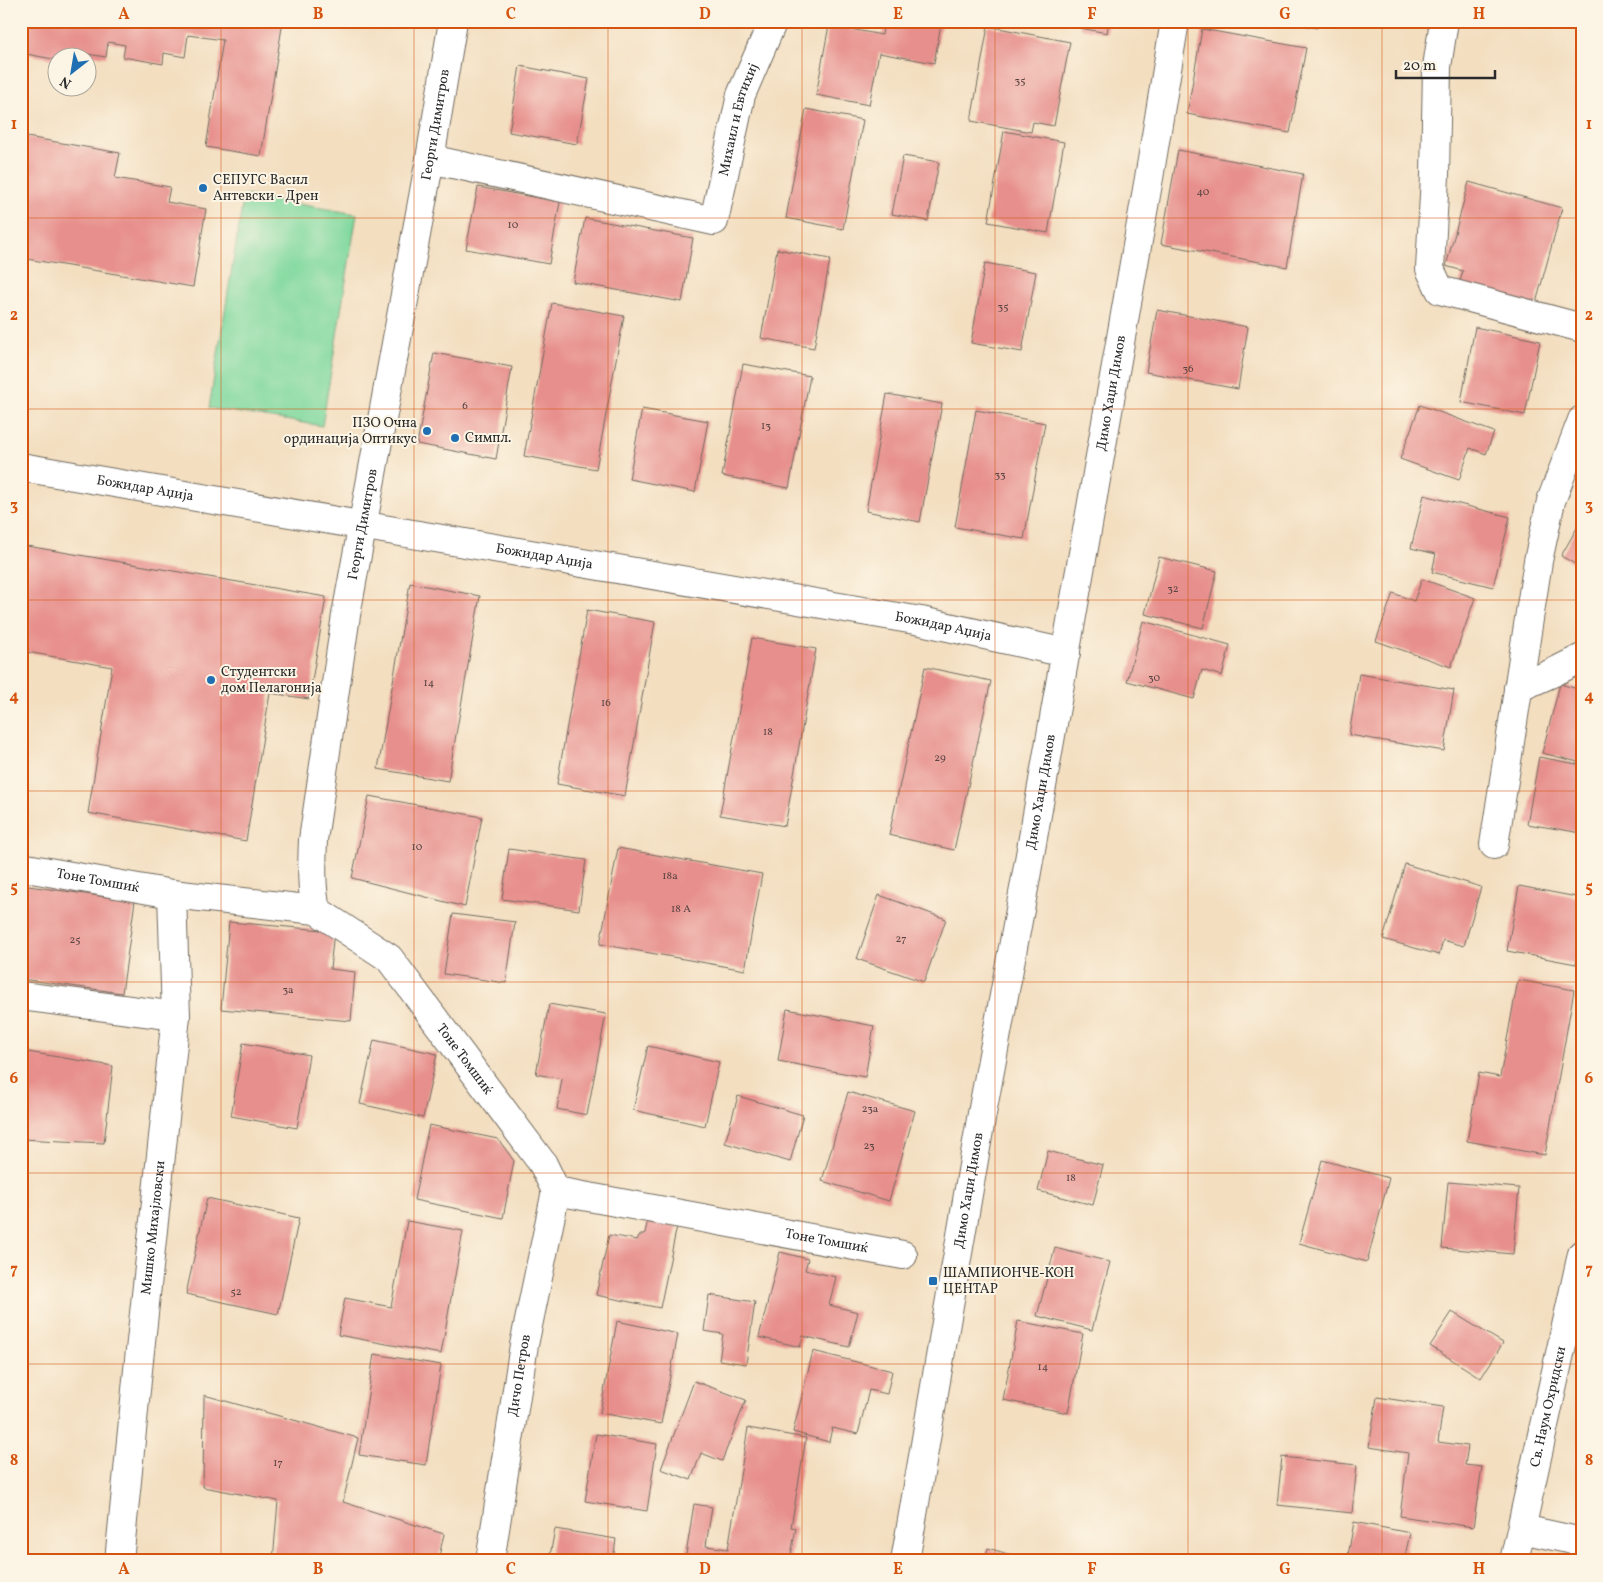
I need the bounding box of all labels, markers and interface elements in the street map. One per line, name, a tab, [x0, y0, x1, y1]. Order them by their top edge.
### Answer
text: A	[118, 4, 130, 26]
text: B	[313, 4, 324, 26]
text: C	[506, 4, 516, 26]
text: D	[699, 4, 711, 26]
text: E	[893, 4, 903, 26]
text: F	[1087, 4, 1097, 26]
text: G	[1279, 4, 1291, 26]
text: H	[1473, 4, 1485, 26]
north arrow	[48, 48, 98, 98]
scale bar	[1396, 48, 1494, 80]
text: 20 m	[1403, 56, 1436, 77]
street label: Михаил и Евтихиј	[714, 60, 763, 178]
street label: Георги Димитров	[417, 68, 454, 182]
text: N	[57, 71, 75, 93]
house number: 35	[1015, 74, 1025, 89]
text: 1	[11, 114, 17, 136]
text: 1	[1586, 114, 1592, 136]
place label: СЕПУГС Васил Антевски - Дрен	[213, 171, 319, 206]
marker: СЕПУГС Васил Антевски - Дрен	[197, 182, 209, 194]
house number: 40	[1197, 185, 1210, 200]
house number: 10	[508, 218, 519, 233]
house number: 35	[998, 300, 1008, 315]
text: 2	[10, 305, 18, 327]
text: 2	[1585, 305, 1593, 327]
street label: Димо Хаџи Димов	[1092, 334, 1131, 452]
house number: 36	[1182, 362, 1194, 377]
house number: 6	[462, 399, 468, 414]
place label: ПЗО Очна ординација Оптикус	[284, 414, 417, 449]
house number: 13	[761, 419, 771, 434]
marker: ПЗО Очна ординација Оптикус	[421, 425, 433, 437]
place label: Симпл.	[465, 429, 511, 448]
marker: Симпл.	[449, 432, 461, 444]
street label: Георги Димитров	[343, 467, 382, 581]
house number: 33	[994, 468, 1006, 483]
street label: Божидар Аџија	[95, 471, 195, 506]
text: 3	[10, 495, 18, 517]
text: 3	[1585, 495, 1593, 517]
street label: Божидар Аџија	[494, 539, 594, 574]
house number: 32	[1167, 582, 1179, 597]
street label: Божидар Аџија	[894, 607, 993, 646]
place label: Студентски дом Пелагонија	[221, 663, 322, 698]
house number: 30	[1148, 671, 1160, 686]
marker: Студентски дом Пелагонија	[205, 674, 217, 686]
house number: 14	[424, 676, 435, 691]
text: 4	[9, 686, 19, 708]
text: 4	[1584, 686, 1594, 708]
house number: 16	[601, 696, 611, 711]
house number: 18	[763, 725, 773, 740]
street label: Димо Хаџи Димов	[1022, 733, 1061, 851]
house number: 29	[934, 751, 946, 766]
house number: 10	[412, 840, 423, 855]
street label: Тоне Томшиќ	[55, 864, 141, 898]
house number: 18a	[662, 869, 678, 884]
text: 5	[10, 877, 18, 899]
text: 5	[1585, 877, 1593, 899]
house number: 18 А	[671, 902, 691, 917]
house number: 27	[896, 932, 906, 947]
house number: 25	[69, 933, 81, 948]
house number: 3a	[282, 983, 294, 998]
street label: Тоне Томшиќ	[432, 1020, 498, 1099]
text: 6	[10, 1068, 19, 1090]
text: 6	[1585, 1068, 1594, 1090]
house number: 23a	[862, 1102, 879, 1117]
street label: Димо Хаџи Димов	[949, 1131, 988, 1250]
house number: 23	[863, 1139, 875, 1154]
street label: Мишко Михајловски	[137, 1159, 170, 1296]
house number: 18	[1066, 1171, 1076, 1186]
street label: Тоне Томшиќ	[784, 1224, 870, 1258]
text: 7	[10, 1259, 18, 1281]
text: 7	[1585, 1259, 1593, 1281]
place label: ШАМПИОНЧЕ-КОН ЦЕНТАР	[943, 1264, 1074, 1299]
marker: ШАМПИОНЧЕ-КОН ЦЕНТАР	[927, 1275, 939, 1287]
house number: 52	[230, 1285, 242, 1300]
street label: Дичо Петров	[503, 1332, 536, 1418]
street label: Св. Наум Охридски	[1526, 1344, 1571, 1469]
house number: 14	[1038, 1360, 1049, 1375]
text: 8	[10, 1450, 18, 1472]
text: 8	[1585, 1450, 1593, 1472]
house number: 17	[273, 1456, 283, 1471]
text: A	[118, 1559, 130, 1581]
text: B	[313, 1559, 324, 1581]
text: C	[506, 1559, 516, 1581]
text: D	[699, 1559, 711, 1581]
text: E	[893, 1559, 903, 1581]
text: F	[1087, 1559, 1097, 1581]
text: G	[1279, 1559, 1291, 1581]
text: H	[1473, 1559, 1485, 1581]

